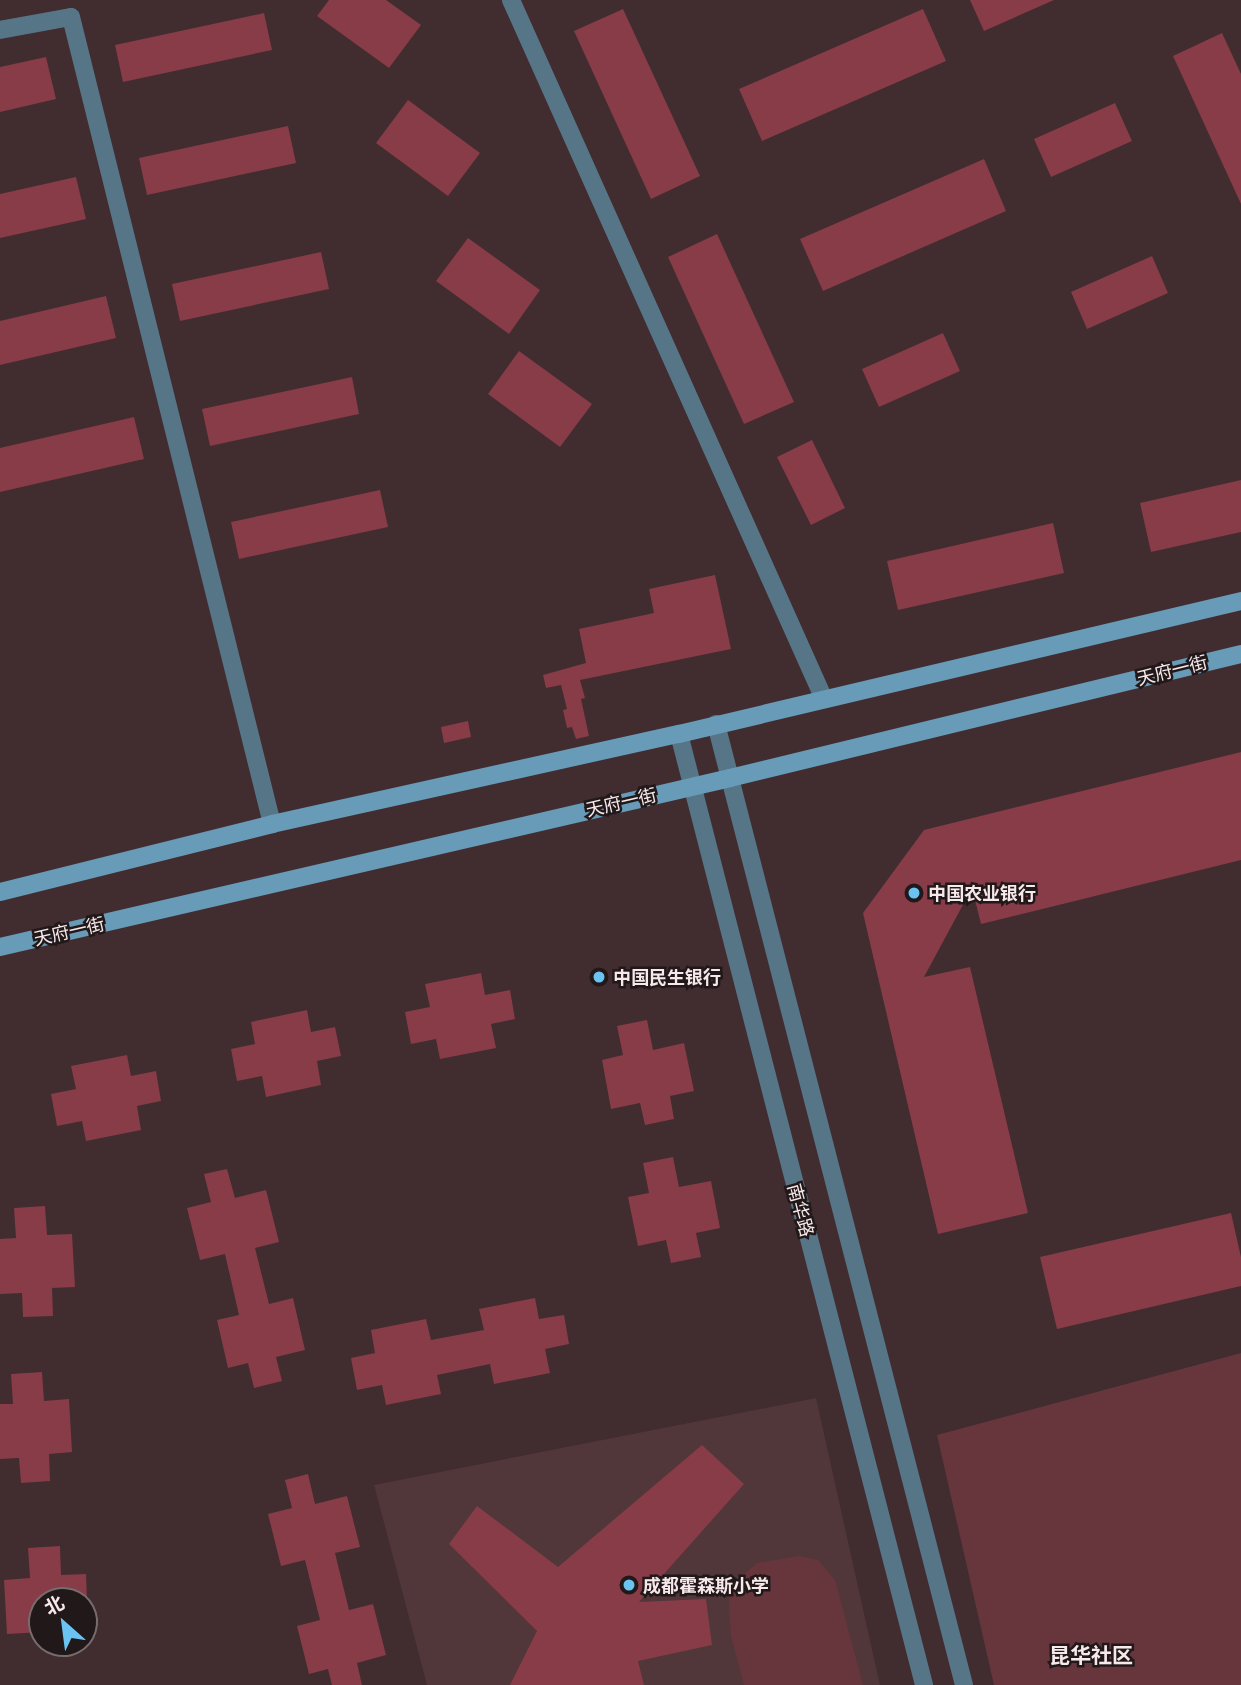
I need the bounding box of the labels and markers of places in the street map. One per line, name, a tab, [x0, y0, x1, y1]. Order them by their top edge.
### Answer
place label: 中国农业银行	[928, 882, 1036, 904]
marker: 中国农业银行	[906, 885, 922, 901]
place label: 中国民生银行	[613, 966, 721, 988]
marker: 中国民生银行	[591, 969, 607, 985]
place label: 成都霍森斯小学	[643, 1574, 769, 1596]
marker: 成都霍森斯小学	[621, 1577, 637, 1593]

